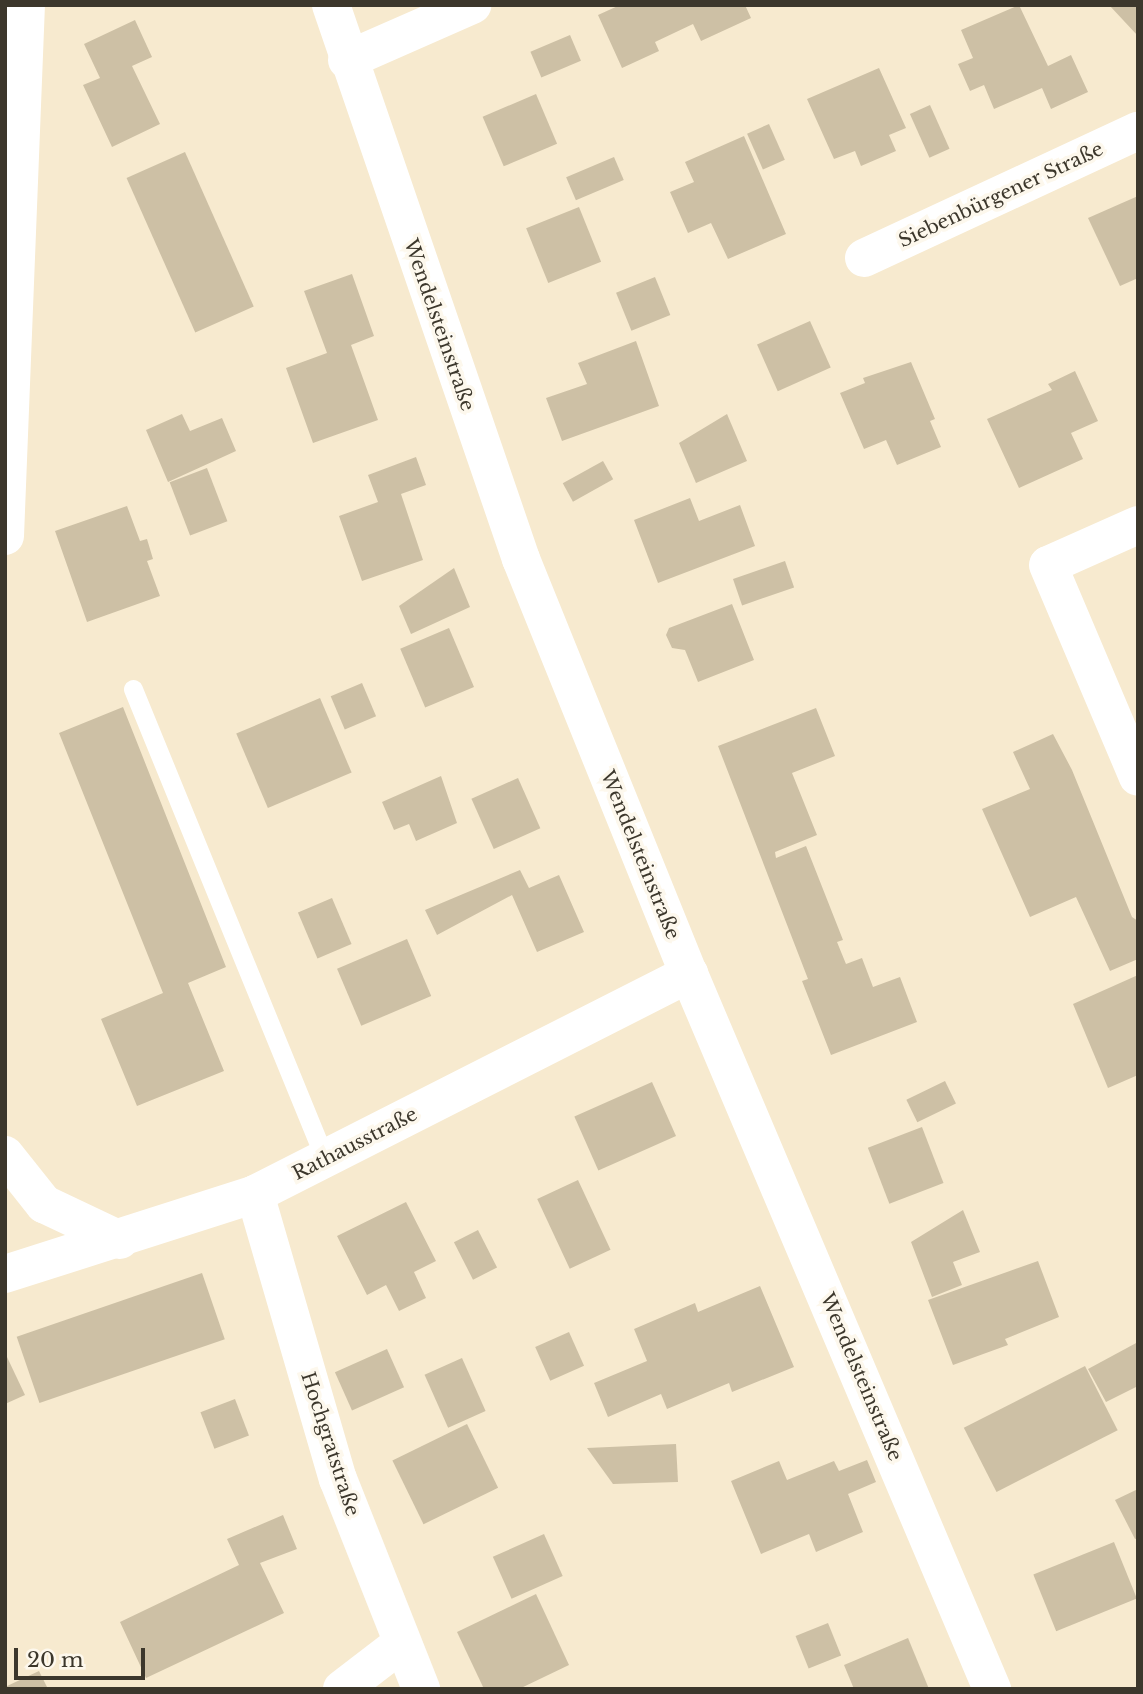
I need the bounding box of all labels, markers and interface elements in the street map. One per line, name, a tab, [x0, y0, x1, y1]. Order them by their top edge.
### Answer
street label: Siebenbürgener Straße	[895, 137, 1107, 253]
street label: Wendelsteinstraße	[399, 236, 479, 414]
street label: Wendelsteinstraße	[596, 767, 684, 943]
street label: Rathausstraße	[289, 1103, 421, 1185]
street label: Wendelsteinstraße	[815, 1290, 907, 1464]
street label: Hochgratstraße	[296, 1369, 364, 1519]
scale bar	[18, 1634, 149, 1678]
text: 20 m	[27, 1647, 84, 1673]

